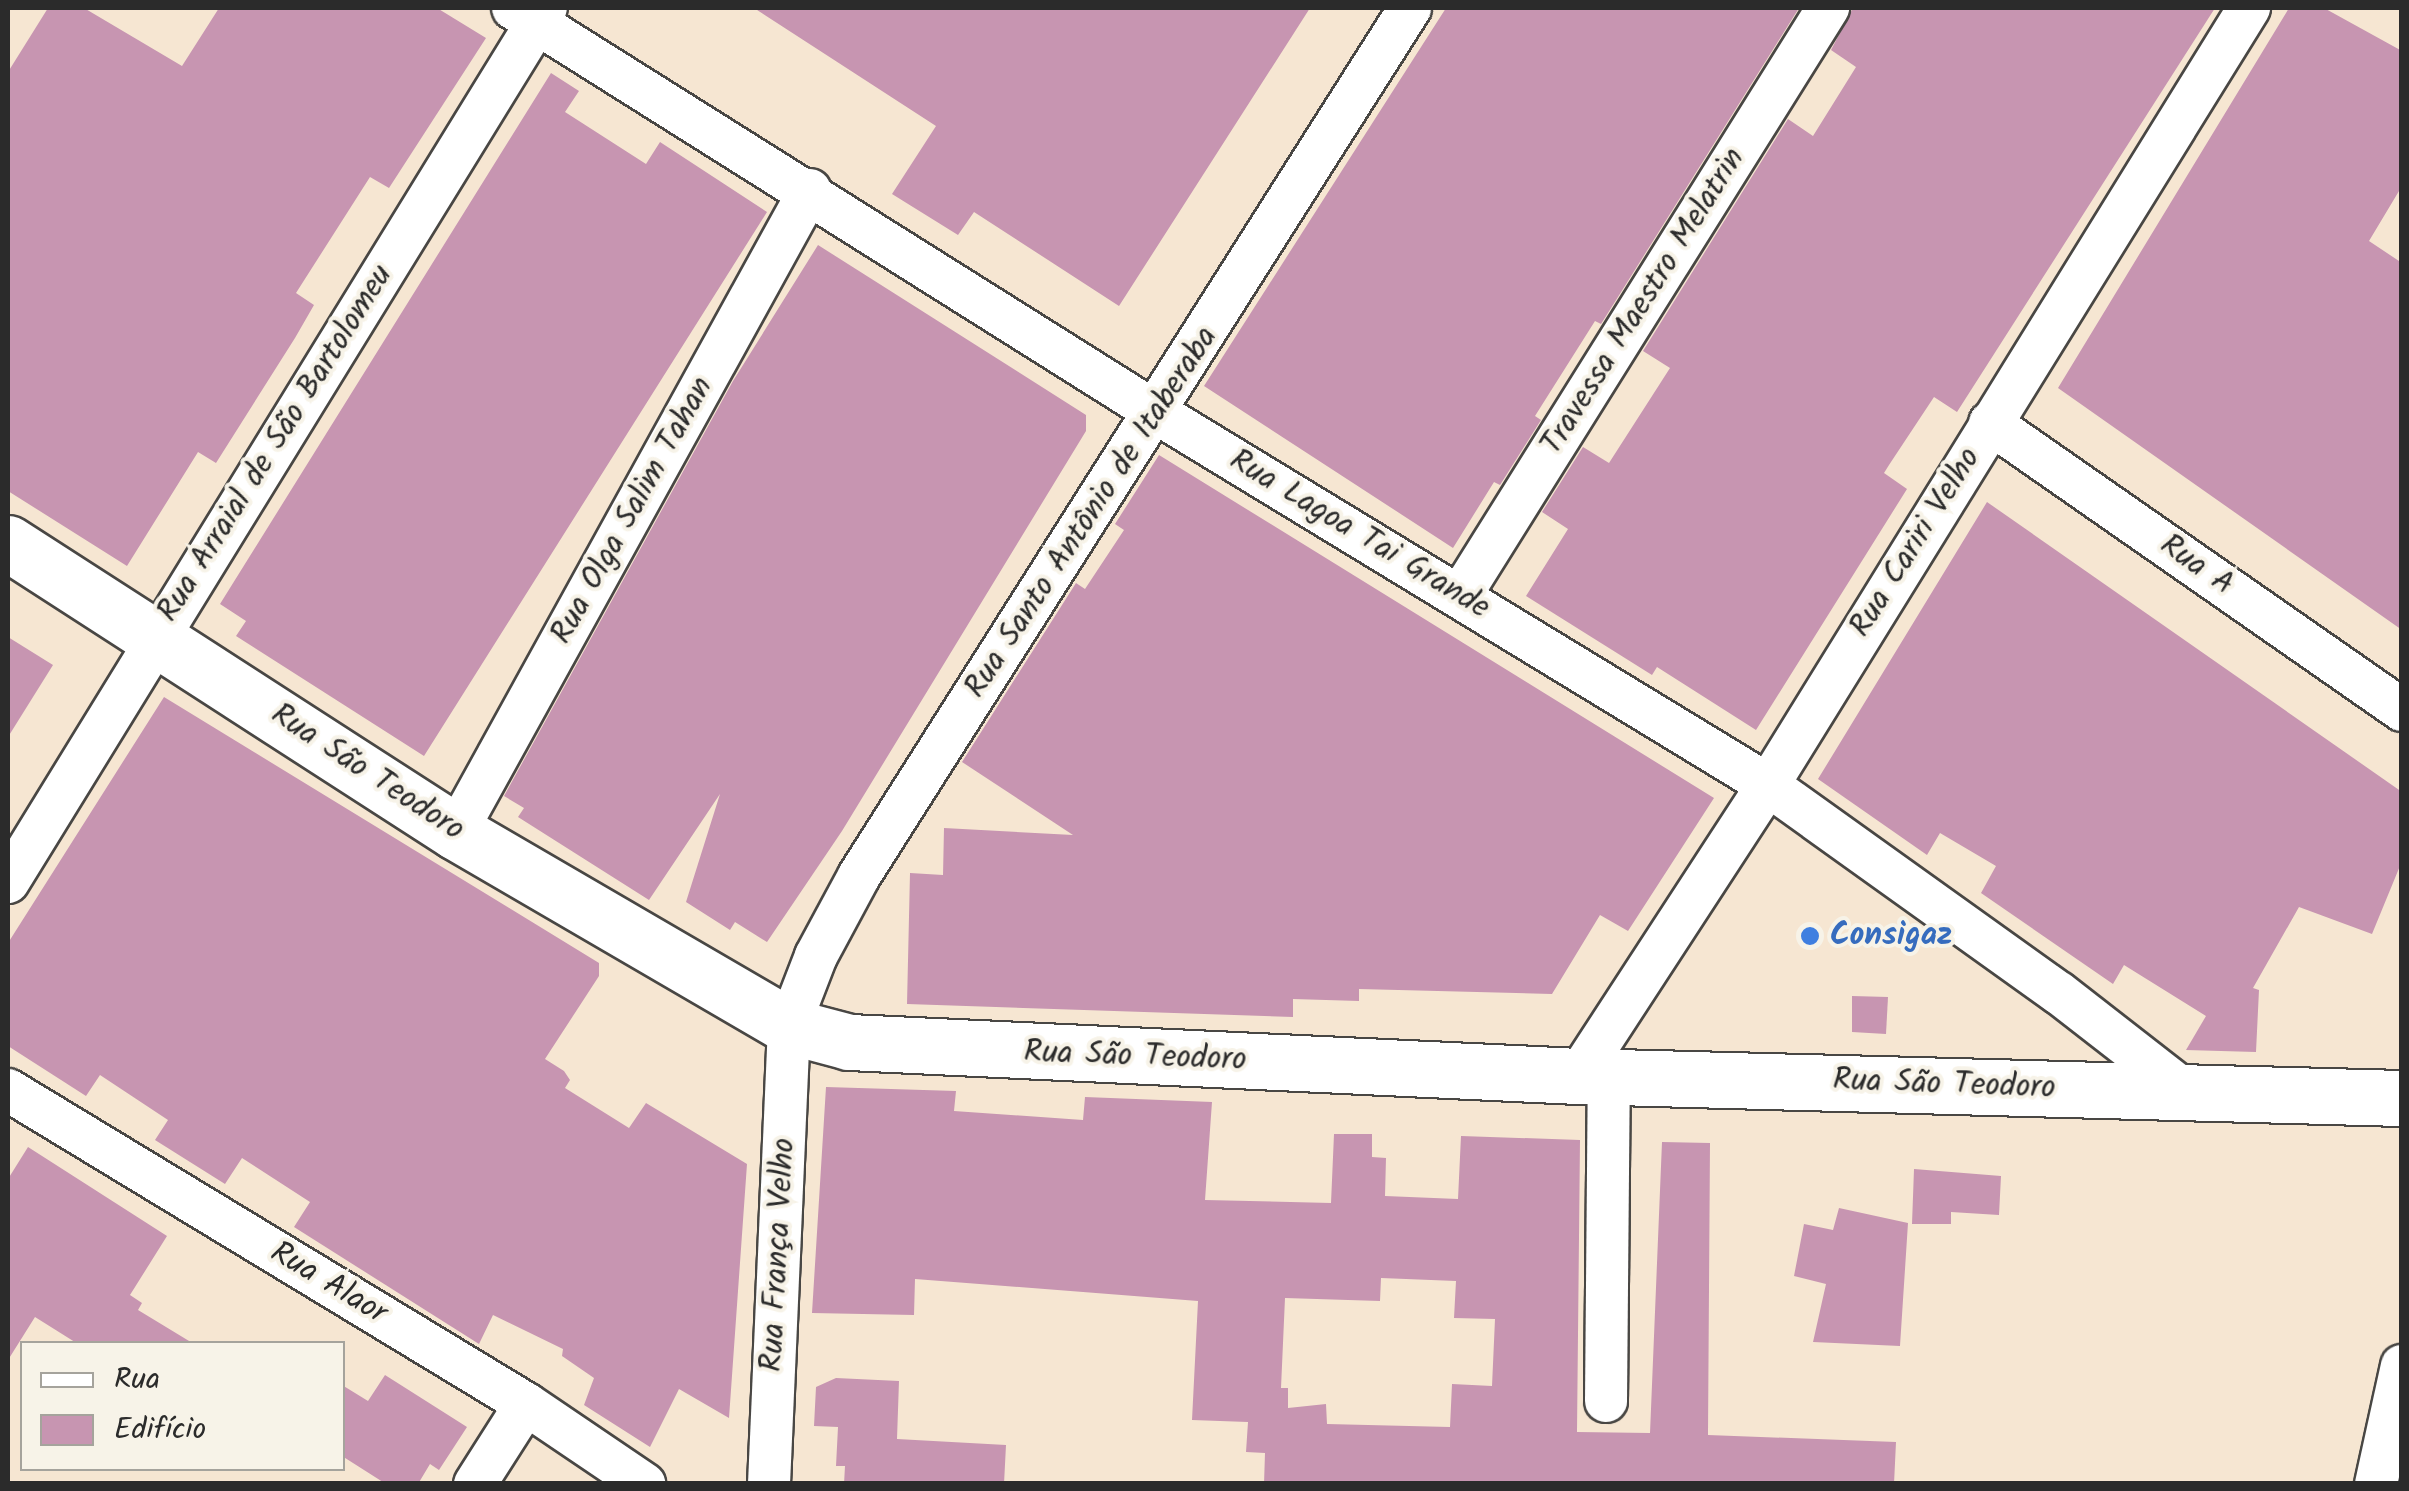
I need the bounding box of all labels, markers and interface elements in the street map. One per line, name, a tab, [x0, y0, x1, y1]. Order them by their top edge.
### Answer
street label: Travessa Maestro Melatrin	[1534, 142, 1754, 462]
street label: Rua Arraial de São Bartolomeu	[150, 258, 402, 630]
street label: Rua Santo Antônio de Itaberaba	[957, 320, 1227, 706]
street label: Rua Olga Salim Tahan	[544, 371, 722, 651]
street label: Rua Cariri Velho	[1842, 441, 1990, 645]
street label: Rua Lagoa Tai Grande	[1222, 442, 1496, 628]
street label: Rua A	[2152, 527, 2240, 605]
street label: Rua São Teodoro	[263, 696, 471, 850]
place label: Consigaz	[1830, 917, 1952, 955]
marker: Consigaz	[1799, 925, 1821, 947]
street label: Rua São Teodoro	[1023, 1034, 1247, 1080]
street label: Rua São Teodoro	[1832, 1062, 2056, 1108]
street label: Rua França Velho	[754, 1137, 804, 1373]
street label: Rua Alaor	[263, 1234, 393, 1334]
legend	[20, 1341, 345, 1471]
text: Rua	[114, 1356, 160, 1404]
text: Edifício	[114, 1406, 206, 1454]

